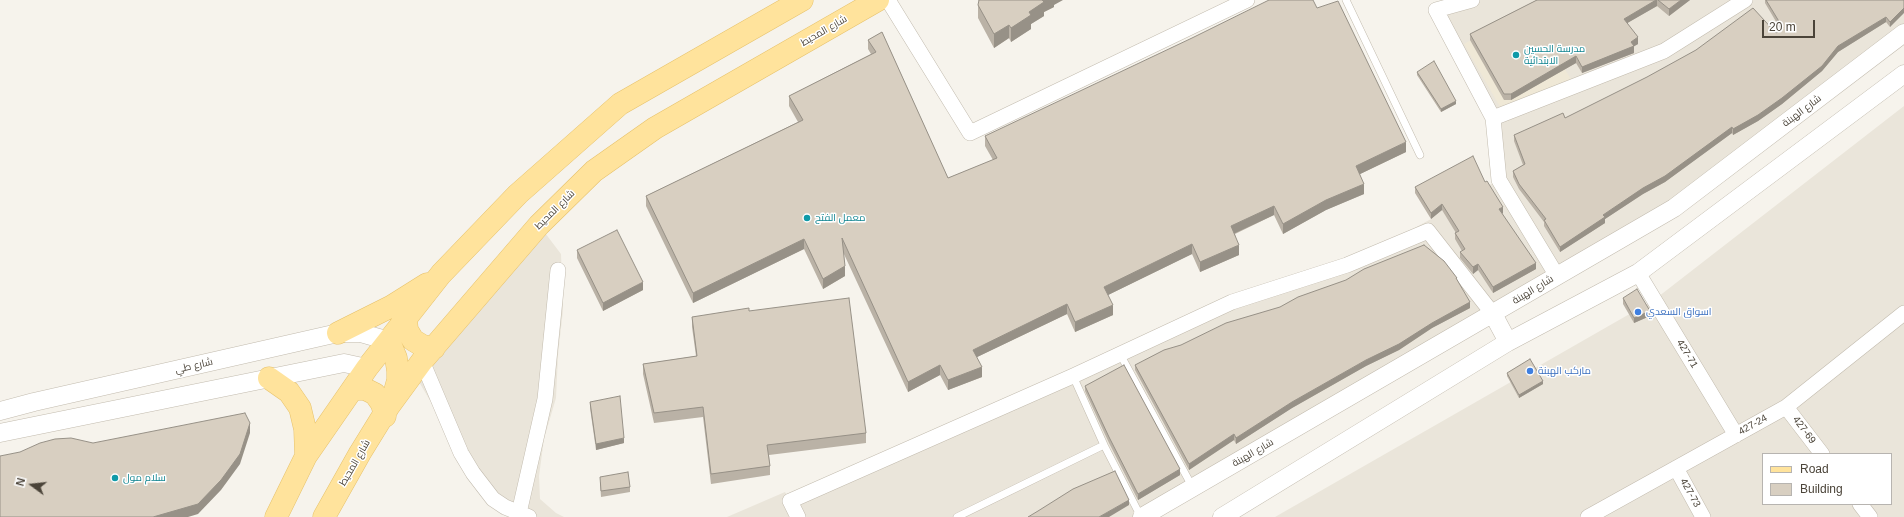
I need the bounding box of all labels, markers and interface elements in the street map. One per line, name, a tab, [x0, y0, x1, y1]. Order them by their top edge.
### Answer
scale bar	[1764, 12, 1817, 38]
street label: شارع المحيط	[799, 13, 849, 49]
text: 20 m	[1769, 20, 1796, 34]
place label: مدرسة الحسين الابتدائية	[1524, 43, 1585, 66]
marker: مدرسة الحسين الابتدائية	[1511, 50, 1521, 60]
street label: شارع الهبنة	[1780, 92, 1824, 130]
street label: شارع المحيط	[533, 188, 577, 232]
place label: معمل الفتح	[815, 212, 865, 224]
marker: معمل الفتح	[802, 213, 812, 223]
street label: شارع الهبنة	[1510, 273, 1556, 307]
place label: اسواق السعدي	[1646, 306, 1712, 318]
marker: اسواق السعدي	[1633, 307, 1643, 317]
street label: 427-71	[1674, 338, 1700, 370]
street label: شارع طي	[174, 356, 214, 376]
place label: ماركب الهبنة	[1538, 365, 1591, 377]
marker: ماركب الهبنة	[1525, 366, 1535, 376]
street label: 427-24	[1736, 412, 1770, 438]
street label: 427-69	[1790, 414, 1818, 446]
street label: شارع الهبنة	[1230, 436, 1276, 470]
street label: شارع المحيط	[337, 438, 373, 488]
legend	[1762, 453, 1892, 505]
text: Road	[1800, 462, 1829, 476]
north arrow	[12, 465, 52, 505]
place label: سلام مول	[123, 472, 166, 484]
marker: سلام مول	[110, 473, 120, 483]
street label: 427-73	[1677, 476, 1703, 510]
text: N	[14, 477, 27, 487]
text: Building	[1800, 482, 1843, 496]

